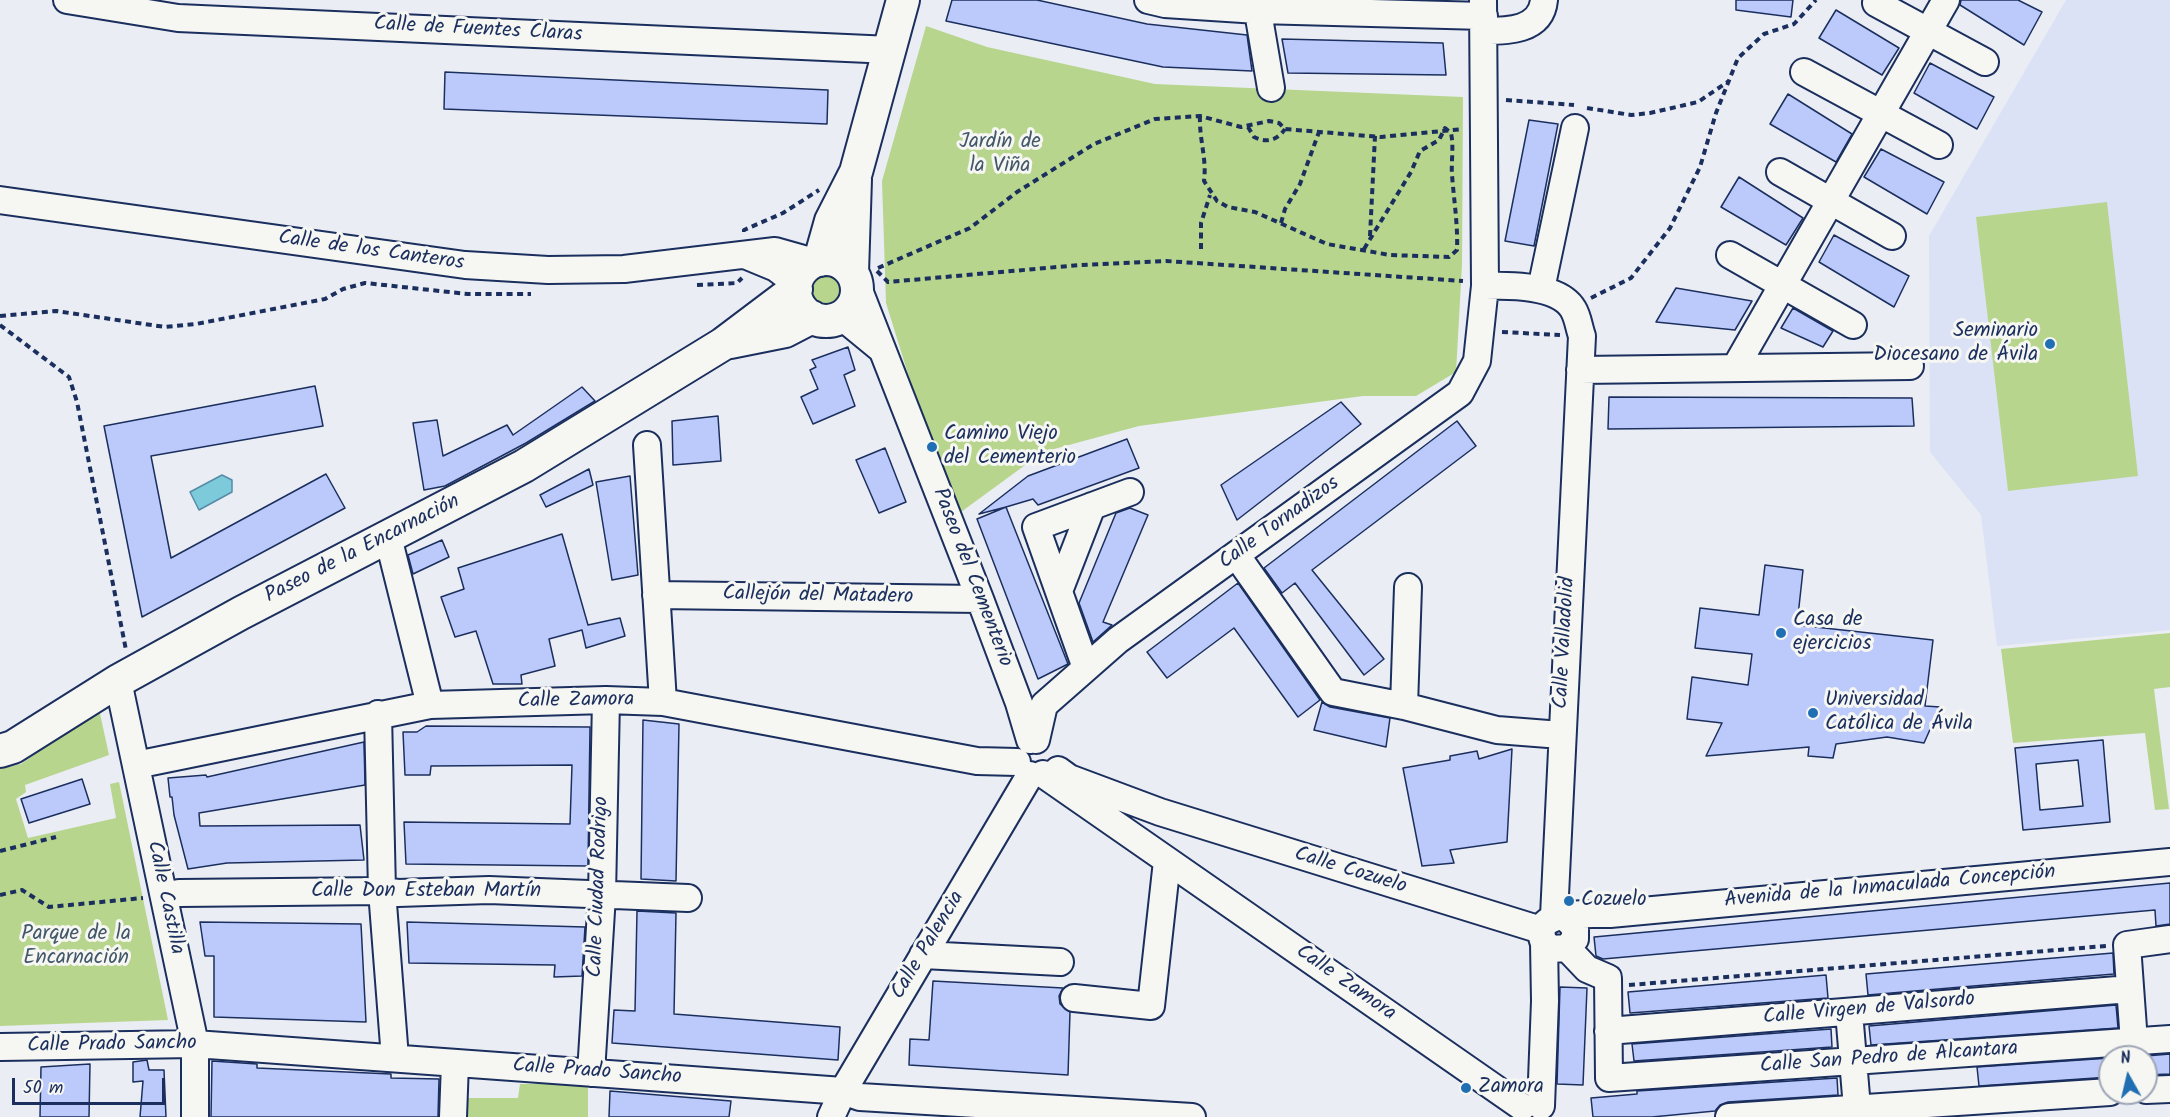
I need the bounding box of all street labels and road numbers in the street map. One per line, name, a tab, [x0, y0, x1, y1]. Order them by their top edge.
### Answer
street label: Calle de Fuentes Claras	[373, 13, 583, 49]
street label: Calle de los Canteros	[276, 226, 466, 278]
street label: Calle Tornadizos	[1215, 472, 1345, 576]
street label: Paseo del Cementerio	[925, 485, 1017, 671]
street label: Paseo de la Encarnación	[261, 490, 465, 610]
street label: Calle Valladolid	[1550, 576, 1582, 710]
street label: Callejón del Matadero	[722, 583, 914, 611]
street label: Calle Zamora	[518, 688, 634, 716]
street label: Calle Ciudad Rodrigo	[584, 796, 616, 978]
street label: Calle Castilla	[140, 839, 188, 957]
street label: Calle Cozuelo	[1291, 843, 1409, 901]
street label: Avenida de la Inmaculada Concepción	[1723, 861, 2057, 915]
street label: Calle Don Esteban Martín	[311, 879, 541, 905]
street label: Calle Palencia	[887, 887, 971, 1005]
street label: Calle Zamora	[1290, 940, 1400, 1028]
street label: Calle Virgen de Valsordo	[1762, 988, 1976, 1032]
street label: Calle Prado Sancho	[27, 1032, 197, 1060]
street label: Calle San Pedro de Alcantara	[1759, 1037, 2019, 1081]
street label: Calle Prado Sancho	[512, 1055, 682, 1091]

